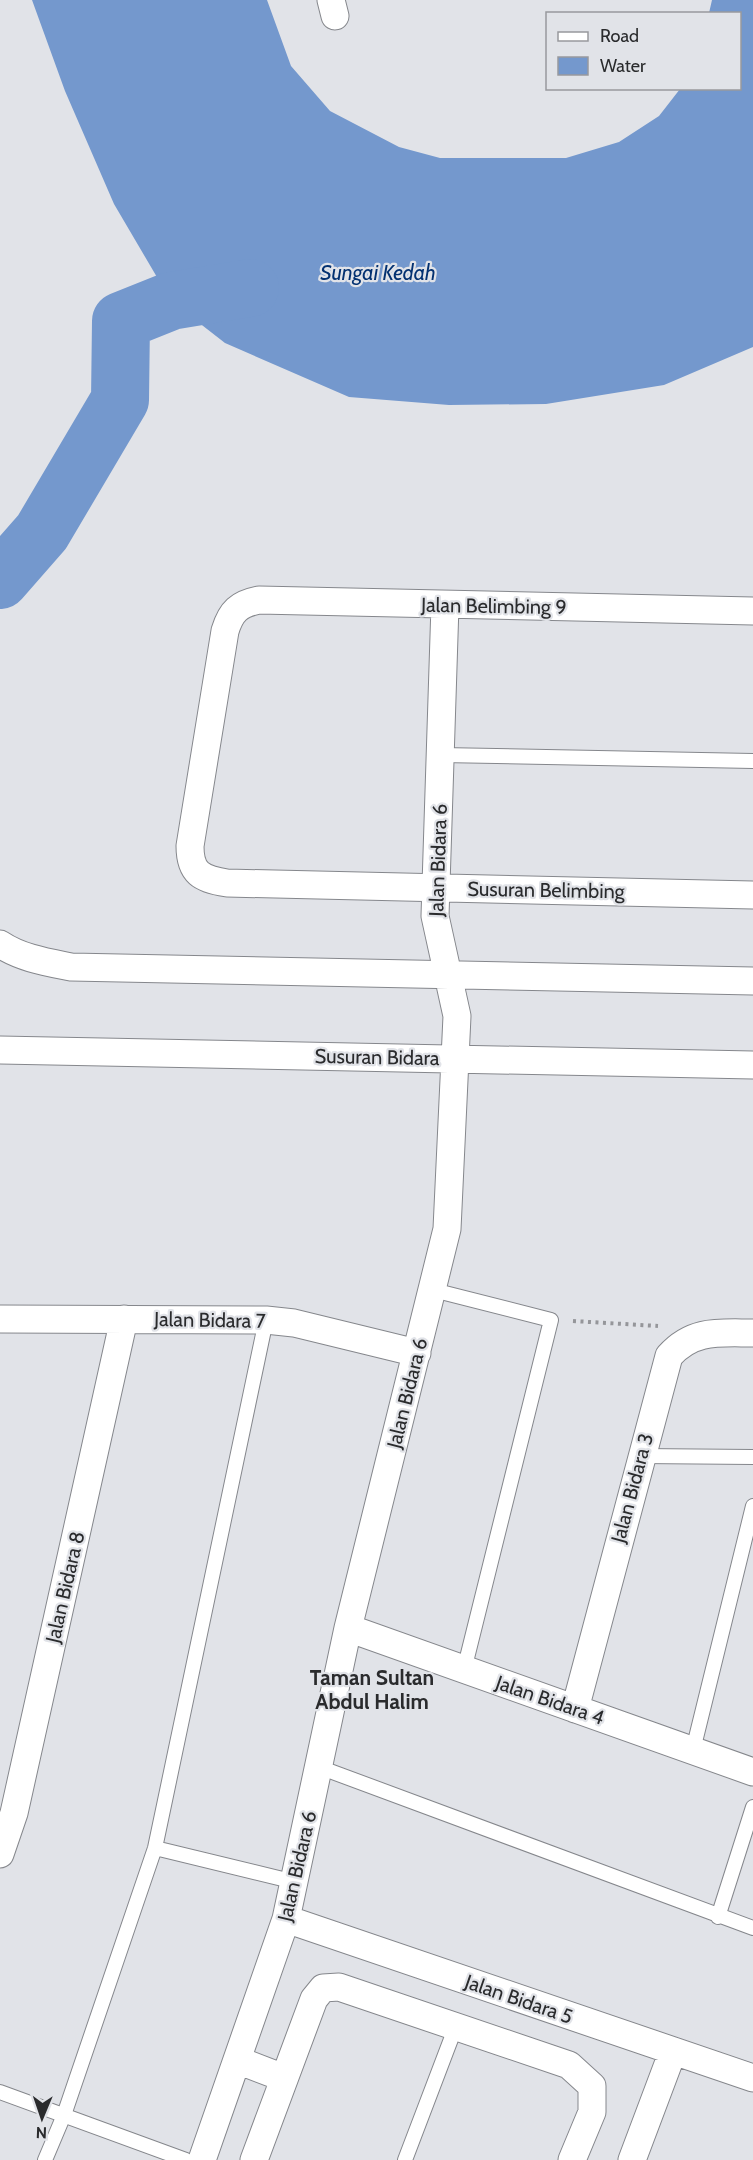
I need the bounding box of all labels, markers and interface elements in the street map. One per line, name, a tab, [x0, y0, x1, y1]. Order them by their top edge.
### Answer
legend	[546, 12, 741, 90]
text: Road	[600, 25, 639, 47]
text: Water	[600, 55, 646, 77]
water label: Sungai Kedah	[320, 260, 436, 285]
street label: Jalan Belimbing 9	[420, 593, 567, 619]
street label: Jalan Bidara 6	[424, 803, 452, 918]
street label: Susuran Belimbing	[467, 877, 626, 903]
street label: Susuran Bidara	[314, 1044, 440, 1070]
street label: Jalan Bidara 7	[153, 1307, 266, 1333]
street label: Jalan Bidara 6	[381, 1335, 432, 1452]
street label: Jalan Bidara 3	[606, 1431, 658, 1546]
street label: Jalan Bidara 8	[40, 1529, 89, 1646]
district label: Taman Sultan Abdul Halim	[310, 1665, 434, 1714]
street label: Jalan Bidara 4	[492, 1670, 608, 1730]
street label: Jalan Bidara 6	[272, 1808, 321, 1925]
street label: Jalan Bidara 5	[461, 1969, 576, 2029]
north arrow	[12, 2088, 72, 2148]
text: N	[36, 2123, 47, 2142]

